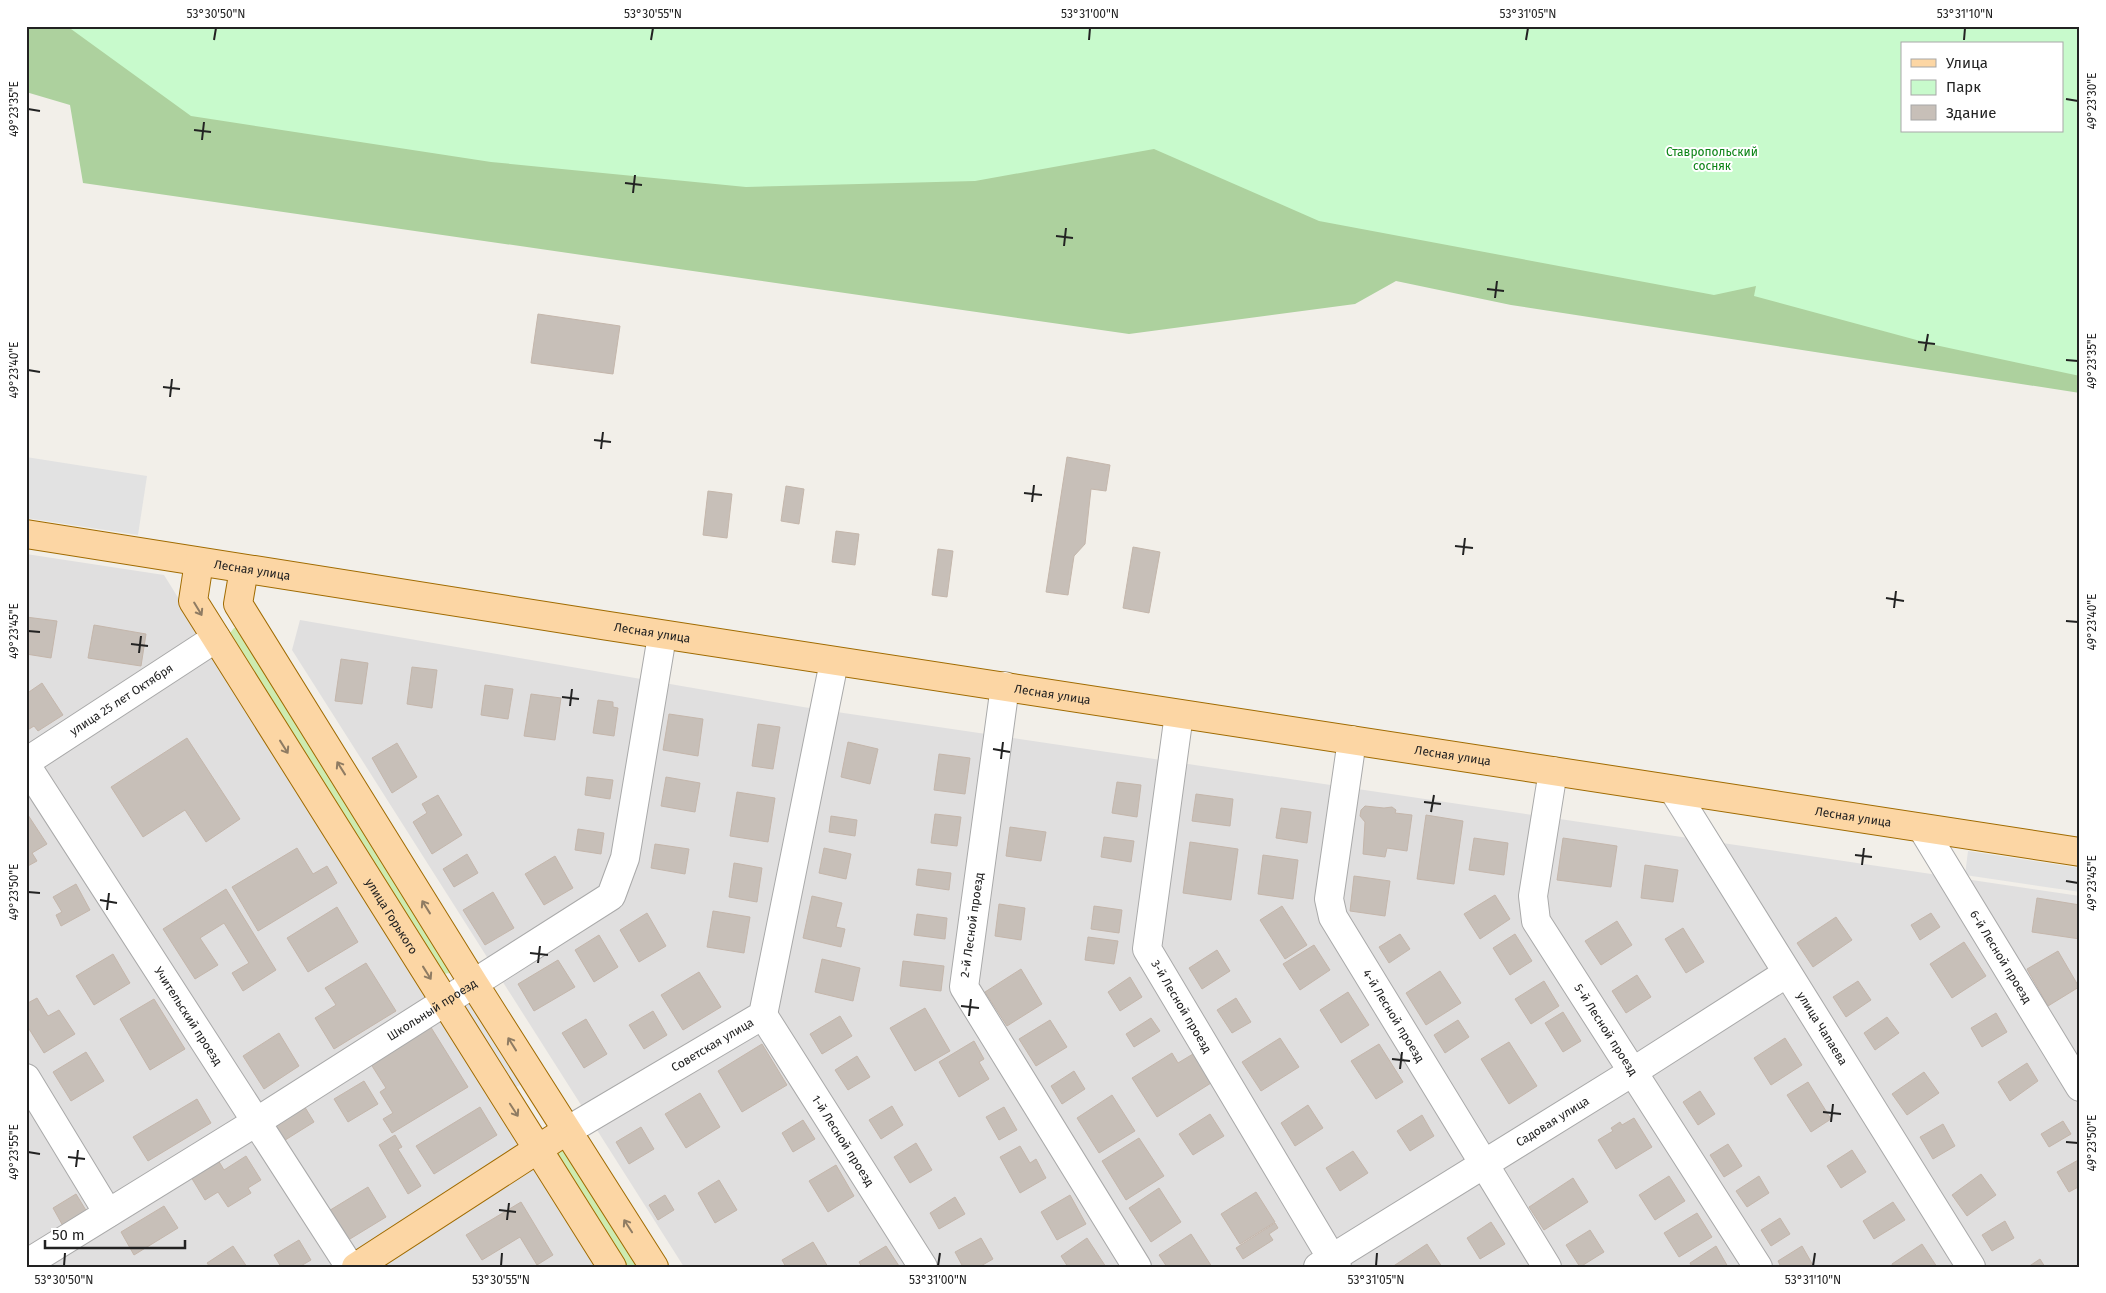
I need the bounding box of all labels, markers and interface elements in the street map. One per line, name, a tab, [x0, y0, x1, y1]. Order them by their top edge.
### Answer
text: 53°30'50"N	[187, 7, 245, 21]
text: 53°30'55"N	[624, 7, 682, 21]
text: 53°31'00"N	[1061, 7, 1119, 21]
text: 53°31'05"N	[1500, 7, 1556, 21]
text: 53°31'10"N	[1937, 7, 1993, 21]
legend	[1901, 42, 2064, 132]
text: Улица	[1946, 54, 1988, 72]
text: 49°23'30"E	[2085, 73, 2099, 130]
text: Парк	[1946, 78, 1981, 96]
text: 49°23'35"E	[7, 81, 21, 137]
text: Здание	[1946, 104, 1996, 122]
park label: Ставропольский сосняк	[1666, 145, 1758, 173]
text: 49°23'35"E	[2085, 333, 2099, 389]
text: 49°23'40"E	[7, 342, 21, 398]
street label: Лесная улица	[213, 557, 291, 583]
text: 49°23'40"E	[2085, 594, 2099, 650]
one-way arrow	[193, 602, 204, 616]
text: 49°23'45"E	[7, 603, 21, 659]
street label: Лесная улица	[613, 620, 691, 646]
street label: улица 25 лет Октября	[67, 661, 176, 738]
street label: Лесная улица	[1013, 682, 1092, 707]
one-way arrow	[280, 739, 290, 753]
street label: Лесная улица	[1414, 743, 1492, 768]
one-way arrow	[335, 762, 345, 776]
street label: Лесная улица	[1814, 804, 1892, 830]
text: 49°23'45"E	[2085, 855, 2099, 911]
text: 49°23'50"E	[7, 863, 21, 921]
street label: 2-й Лесной проезд	[958, 871, 986, 978]
street label: улица Горького	[362, 876, 420, 957]
one-way arrow	[421, 900, 431, 914]
street label: 6-й Лесной проезд	[1967, 908, 2034, 1006]
street label: 3-й Лесной проезд	[1148, 957, 1215, 1056]
street label: Учительский проезд	[151, 964, 225, 1068]
one-way arrow	[422, 966, 432, 980]
street label: 4-й Лесной проезд	[1360, 967, 1427, 1065]
street label: Школьный проезд	[385, 976, 480, 1044]
street label: 5-й Лесной проезд	[1571, 981, 1640, 1078]
street label: улица Чапаева	[1794, 989, 1850, 1068]
street label: Советская улица	[669, 1015, 756, 1075]
one-way arrow	[507, 1038, 517, 1052]
street label: 1-й Лесной проезд	[809, 1093, 877, 1189]
street label: Садовая улица	[1513, 1094, 1592, 1149]
one-way arrow	[509, 1103, 520, 1117]
text: 49°23'50"E	[2085, 1114, 2099, 1172]
text: 49°23'55"E	[7, 1124, 21, 1180]
scale bar	[45, 1218, 185, 1250]
one-way arrow	[622, 1219, 632, 1233]
text: 50 m	[52, 1226, 85, 1244]
text: 53°30'50"N	[35, 1273, 93, 1287]
text: 53°30'55"N	[472, 1273, 530, 1287]
text: 53°31'00"N	[909, 1273, 967, 1287]
text: 53°31'05"N	[1348, 1273, 1404, 1287]
text: 53°31'10"N	[1785, 1273, 1841, 1287]

